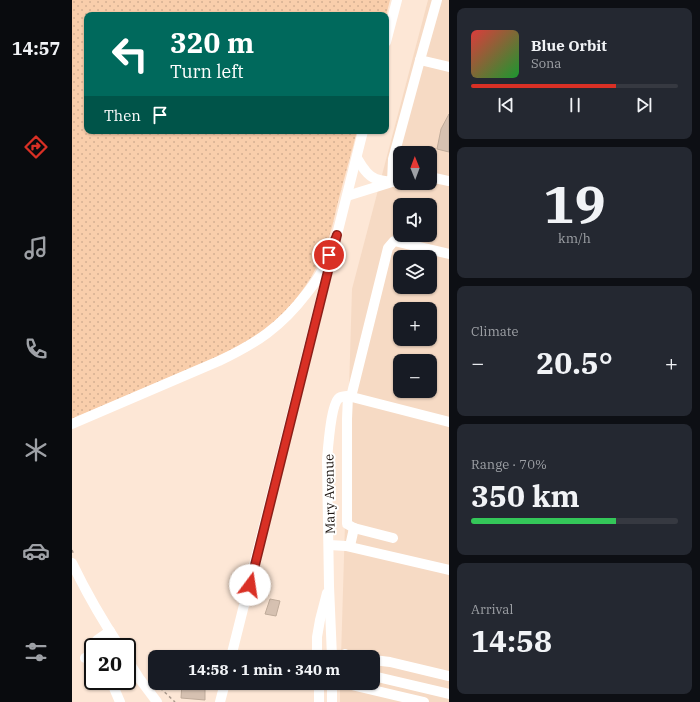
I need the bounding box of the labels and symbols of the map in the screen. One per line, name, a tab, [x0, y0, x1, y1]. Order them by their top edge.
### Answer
north arrow	[393, 146, 437, 190]
pin	[312, 238, 346, 272]
street label: Mary Avenue	[320, 454, 339, 534]
position arrow	[229, 564, 271, 606]
speed limit sign: 20	[84, 638, 136, 690]

